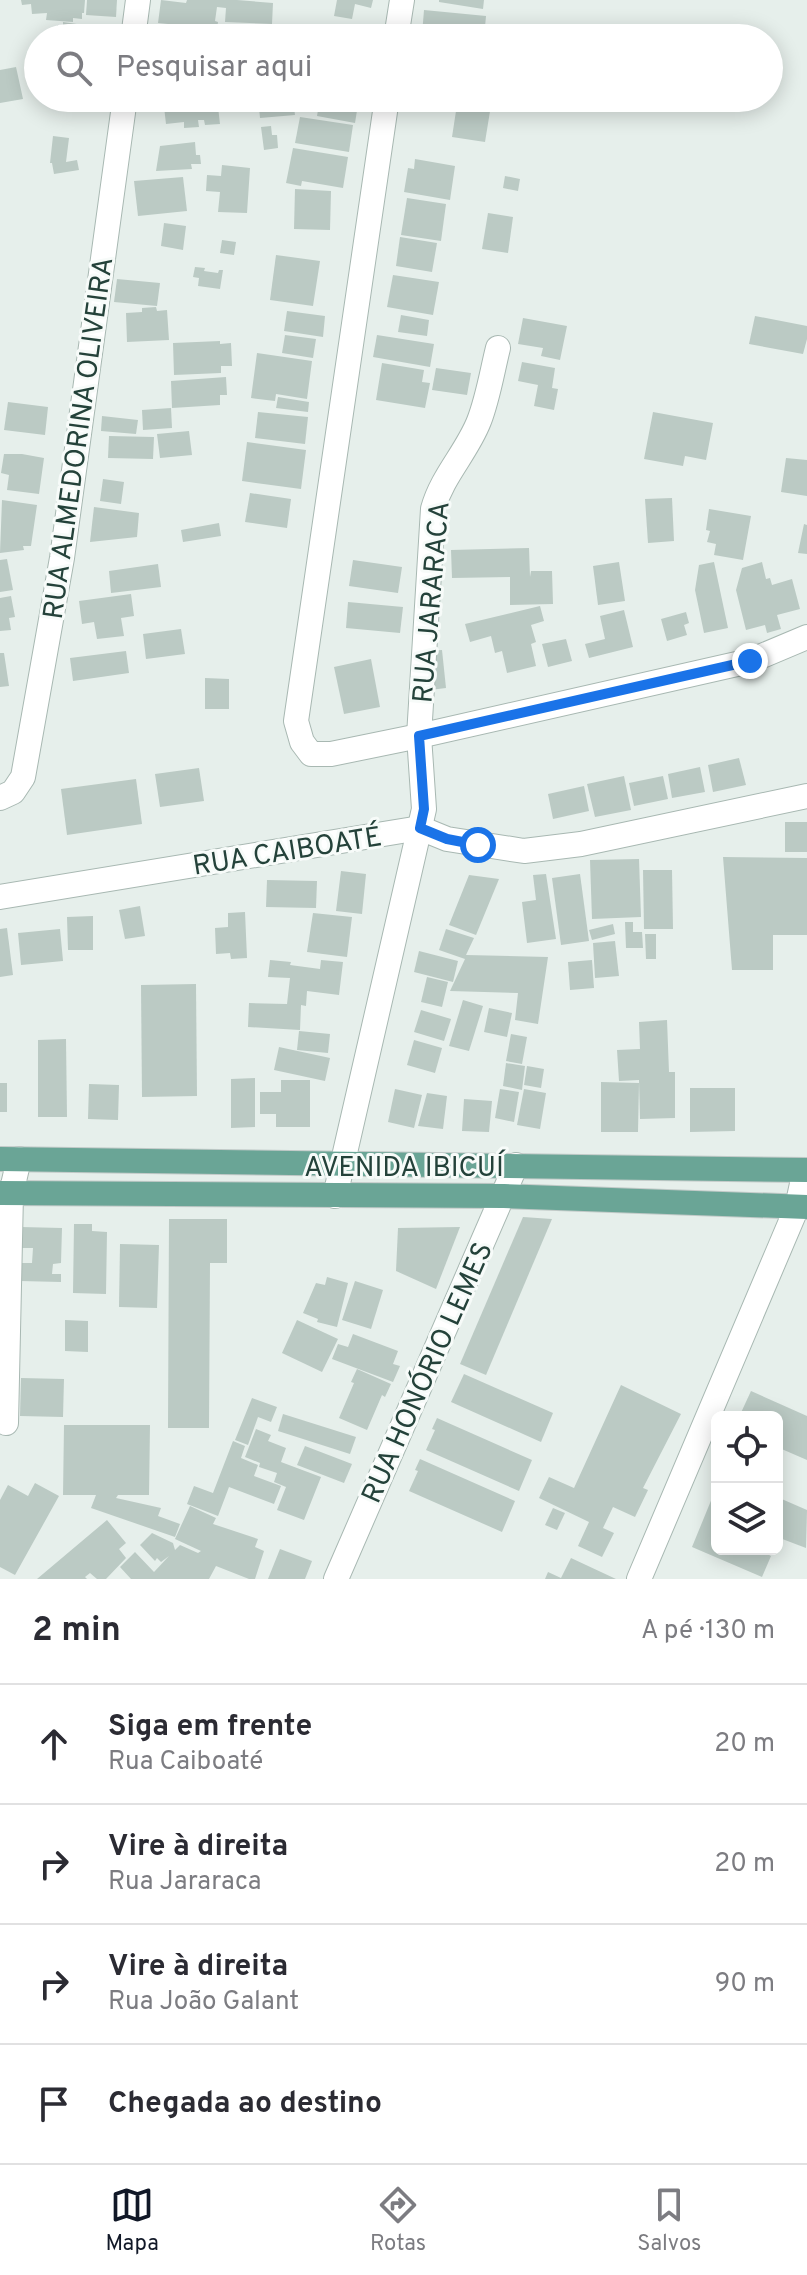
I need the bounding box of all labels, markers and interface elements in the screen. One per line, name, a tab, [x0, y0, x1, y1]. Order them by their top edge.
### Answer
search box	[24, 24, 783, 112]
icon: search	[52, 46, 96, 90]
text: Pesquisar aqui	[116, 50, 312, 87]
street label: RUA ALMEDORINA OLIVEIRA	[37, 255, 123, 622]
street label: RUA JARARACA	[406, 500, 460, 705]
route end	[732, 643, 768, 679]
street label: RUA CAIBOATÉ	[190, 818, 385, 886]
route start	[460, 827, 496, 863]
street label: AVENIDA IBICUÍ	[304, 1149, 506, 1187]
street label: RUA HONÓRIO LEMES	[353, 1236, 503, 1509]
map controls	[711, 1411, 783, 1555]
button: locate	[711, 1411, 783, 1483]
button: layers	[711, 1483, 783, 1555]
text: 2 min	[32, 1610, 121, 1653]
text: A pé · 130 m	[641, 1615, 775, 1648]
text: Siga em frente	[108, 1709, 312, 1746]
icon: ahead	[32, 1722, 76, 1766]
text: 20 m	[714, 1728, 775, 1761]
text: Rua Caiboaté	[108, 1746, 263, 1779]
text: Vire à direita	[108, 1829, 288, 1866]
icon: right	[32, 1842, 76, 1886]
text: 20 m	[714, 1848, 775, 1881]
text: Rua Jararaca	[108, 1866, 261, 1899]
text: Vire à direita	[108, 1949, 288, 1986]
icon: right	[32, 1962, 76, 2006]
text: 90 m	[715, 1968, 775, 2001]
text: Rua João Galant	[108, 1986, 299, 2019]
icon: arrive	[32, 2082, 76, 2126]
text: Chegada ao destino	[108, 2086, 382, 2123]
tab: Mapa	[106, 2183, 159, 2258]
tab: Rotas	[370, 2183, 426, 2258]
tab: Salvos	[637, 2183, 701, 2258]

